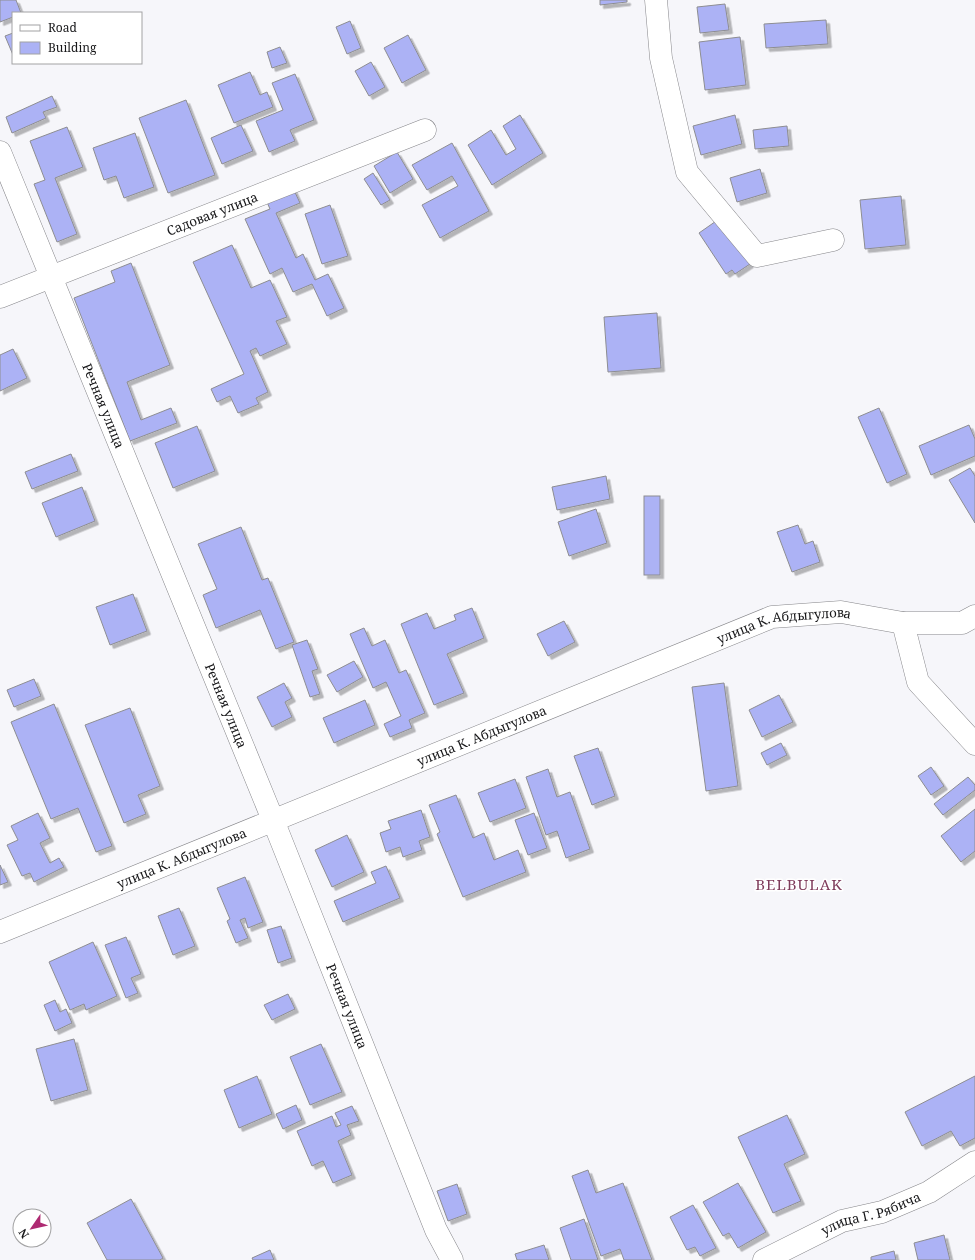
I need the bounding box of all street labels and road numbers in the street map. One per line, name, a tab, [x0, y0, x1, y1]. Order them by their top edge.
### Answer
street label: Садовая улица	[164, 188, 260, 240]
street label: Речная улица	[78, 360, 129, 451]
street label: улица К. Абдыгулова	[714, 603, 853, 648]
street label: Речная улица	[201, 660, 252, 751]
street label: улица К. Абдыгулова	[414, 701, 549, 770]
street label: улица К. Абдыгулова	[114, 823, 249, 892]
street label: Речная улица	[322, 961, 372, 1051]
street label: улица Г. Рябича	[818, 1188, 923, 1239]

